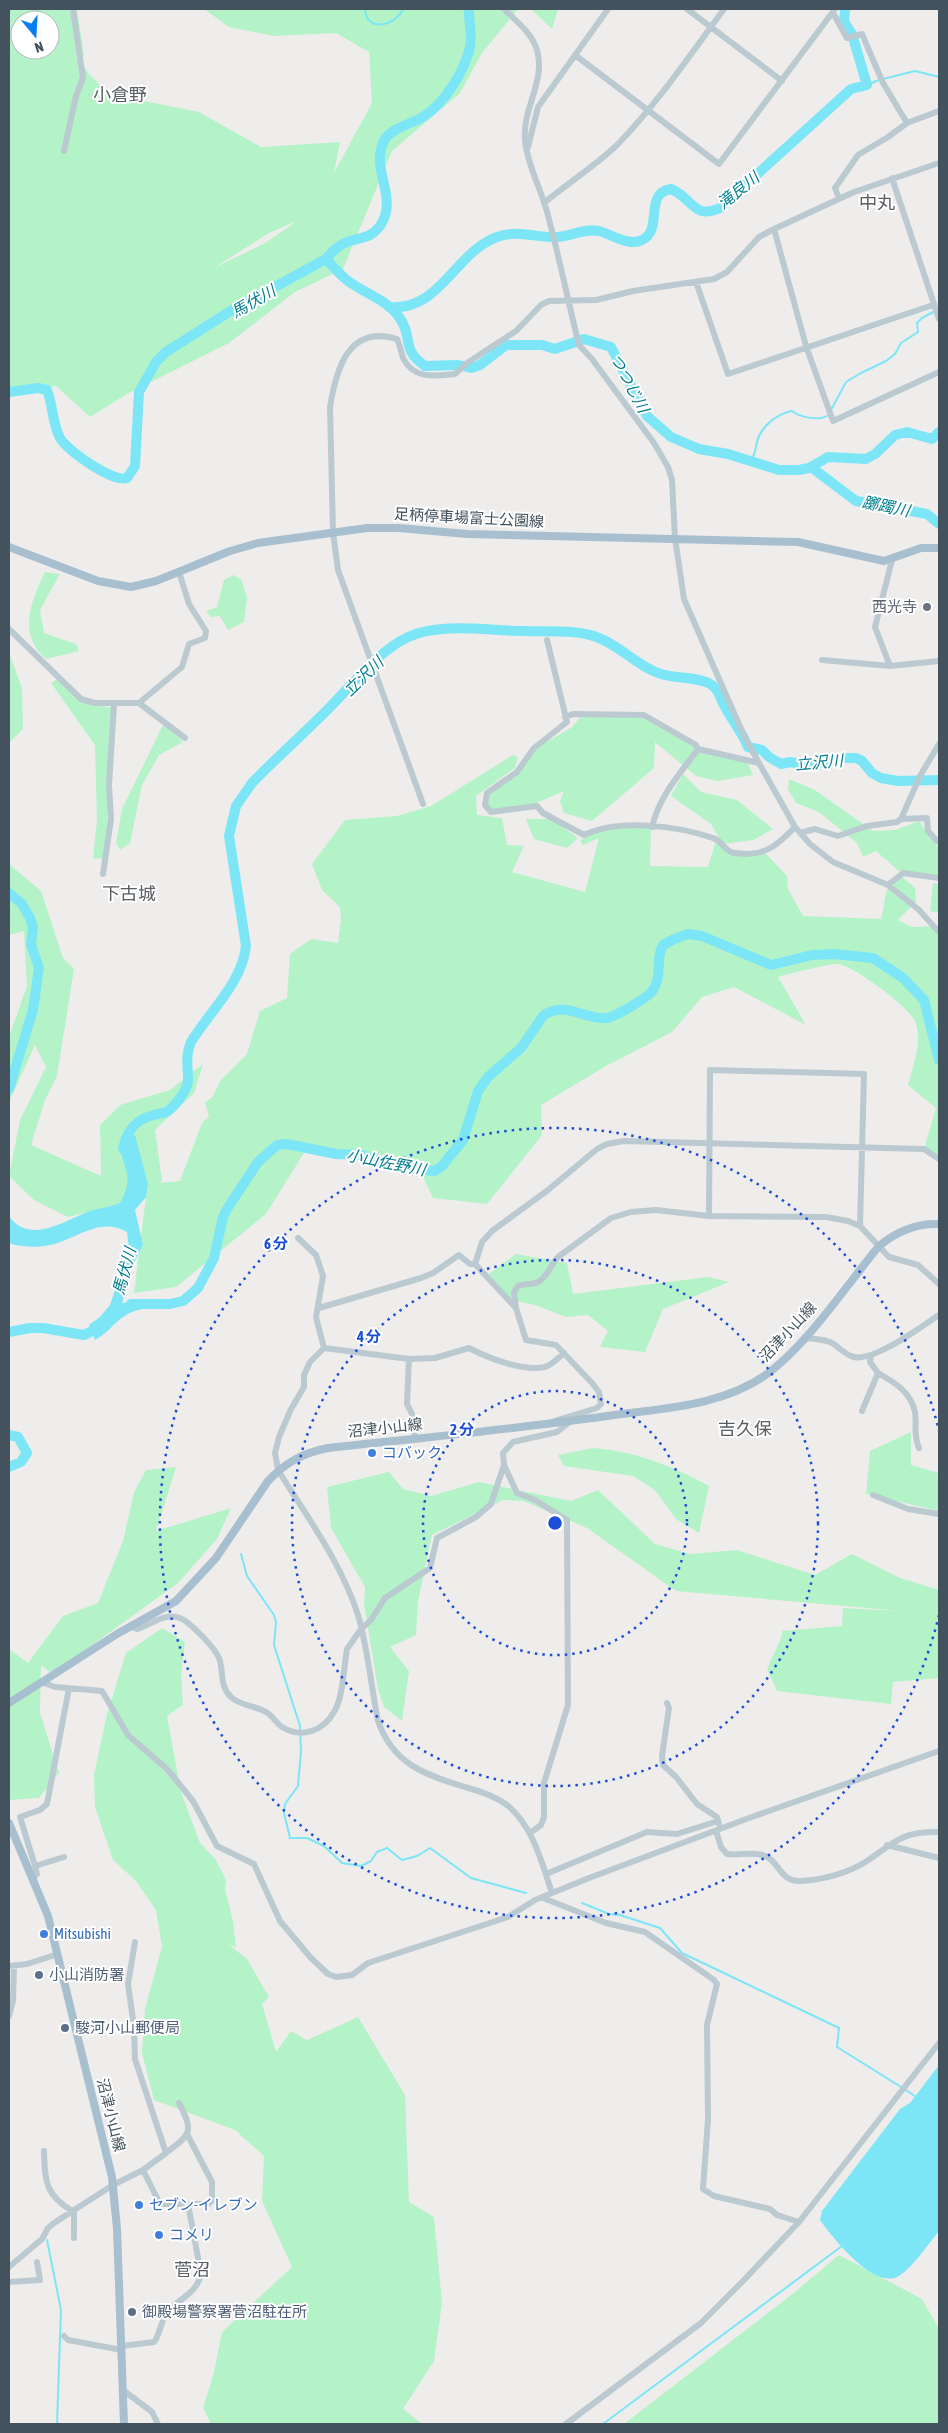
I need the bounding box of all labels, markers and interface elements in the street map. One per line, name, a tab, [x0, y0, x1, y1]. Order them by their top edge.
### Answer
north arrow	[10, 10, 60, 60]
text: N	[33, 38, 45, 56]
district label: 小倉野	[93, 84, 147, 105]
water label: 滝良川	[714, 167, 764, 212]
district label: 中丸	[859, 192, 895, 213]
water label: 馬伏川	[228, 280, 280, 321]
water label: つつじ川	[607, 351, 654, 417]
water label: 躑躅川	[861, 493, 913, 520]
street label: 足柄停車場富士公園線	[394, 505, 544, 530]
place label: 西光寺	[872, 598, 917, 615]
marker: 西光寺	[921, 601, 933, 613]
water label: 立沢川	[339, 651, 388, 699]
water label: 立沢川	[794, 751, 846, 773]
district label: 下古城	[102, 883, 156, 904]
water label: 小山佐野川	[345, 1146, 429, 1179]
text: 6 分	[264, 1235, 288, 1252]
water label: 馬伏川	[109, 1244, 139, 1297]
street label: 沼津小山線	[756, 1298, 819, 1365]
text: 4 分	[356, 1328, 381, 1345]
street label: 沼津小山線	[347, 1415, 423, 1440]
district label: 吉久保	[718, 1418, 772, 1439]
text: 2 分	[450, 1421, 474, 1438]
place label: コバック	[382, 1444, 442, 1461]
marker: コバック	[366, 1447, 378, 1459]
centre of rings	[546, 1514, 564, 1532]
place label: Mitsubishi	[54, 1925, 111, 1942]
marker: Mitsubishi	[38, 1928, 50, 1940]
place label: 小山消防署	[49, 1966, 124, 1983]
marker: 小山消防署	[33, 1969, 45, 1981]
place label: 駿河小山郵便局	[75, 2019, 180, 2036]
marker: 駿河小山郵便局	[59, 2022, 71, 2034]
street label: 沼津小山線	[94, 2076, 129, 2153]
place label: セブン-イレブン	[149, 2196, 258, 2213]
marker: セブン-イレブン	[133, 2199, 145, 2211]
place label: コメリ	[169, 2226, 214, 2243]
marker: コメリ	[153, 2229, 165, 2241]
district label: 菅沼	[174, 2259, 210, 2280]
place label: 御殿場警察署菅沼駐在所	[142, 2303, 307, 2320]
marker: 御殿場警察署菅沼駐在所	[126, 2306, 138, 2318]

